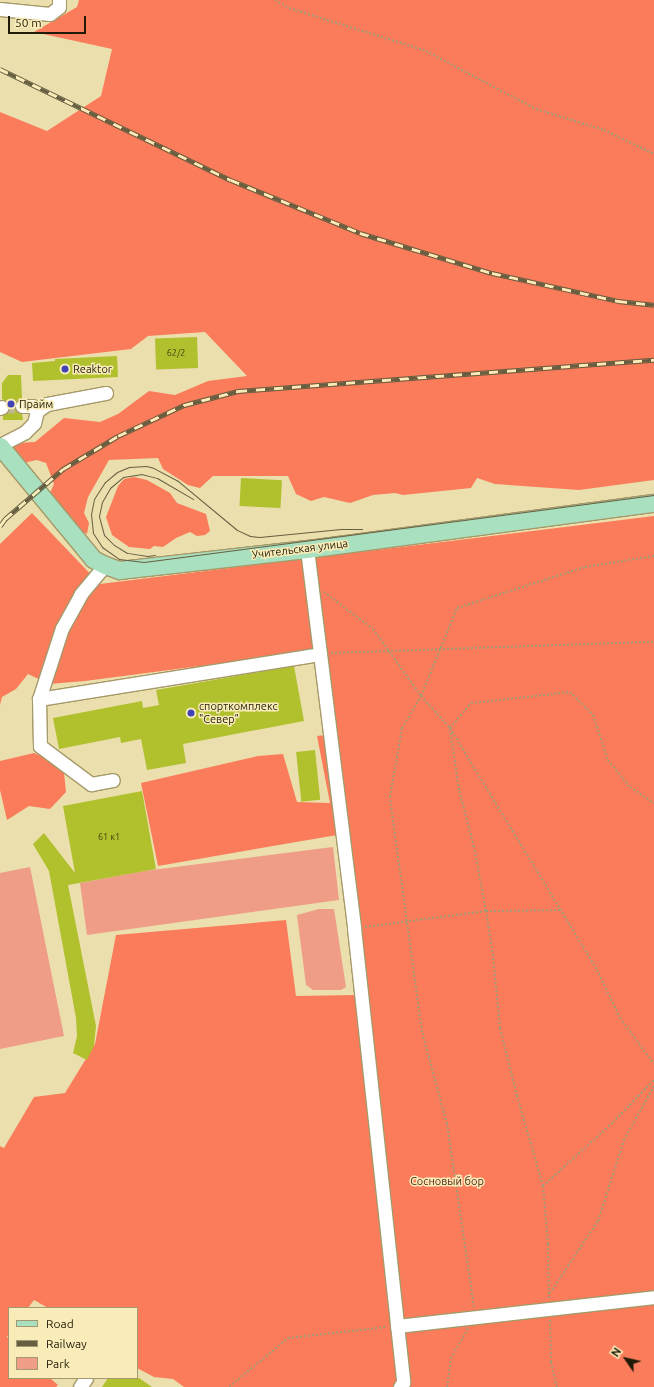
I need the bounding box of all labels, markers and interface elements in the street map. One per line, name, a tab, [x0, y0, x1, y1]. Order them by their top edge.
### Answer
scale bar	[10, 8, 88, 34]
text: 50 m	[15, 16, 42, 29]
house number: 62/2	[167, 348, 185, 358]
place label: Reaktor	[73, 362, 112, 376]
marker: Reaktor	[60, 364, 70, 374]
place label: Прайм	[19, 397, 53, 411]
marker: Прайм	[6, 399, 16, 409]
street label: Учительская улица	[251, 537, 349, 561]
place label: спорткомплекс "Север"	[199, 700, 277, 726]
marker: спорткомплекс "Север"	[186, 708, 196, 718]
house number: 61 к1	[98, 832, 120, 842]
park label: Сосновый бор	[410, 1174, 484, 1188]
legend	[8, 1307, 138, 1379]
text: Road	[46, 1317, 74, 1330]
text: Railway	[46, 1337, 87, 1350]
north arrow	[606, 1339, 646, 1379]
text: N	[609, 1346, 623, 1359]
text: Park	[46, 1357, 70, 1370]

